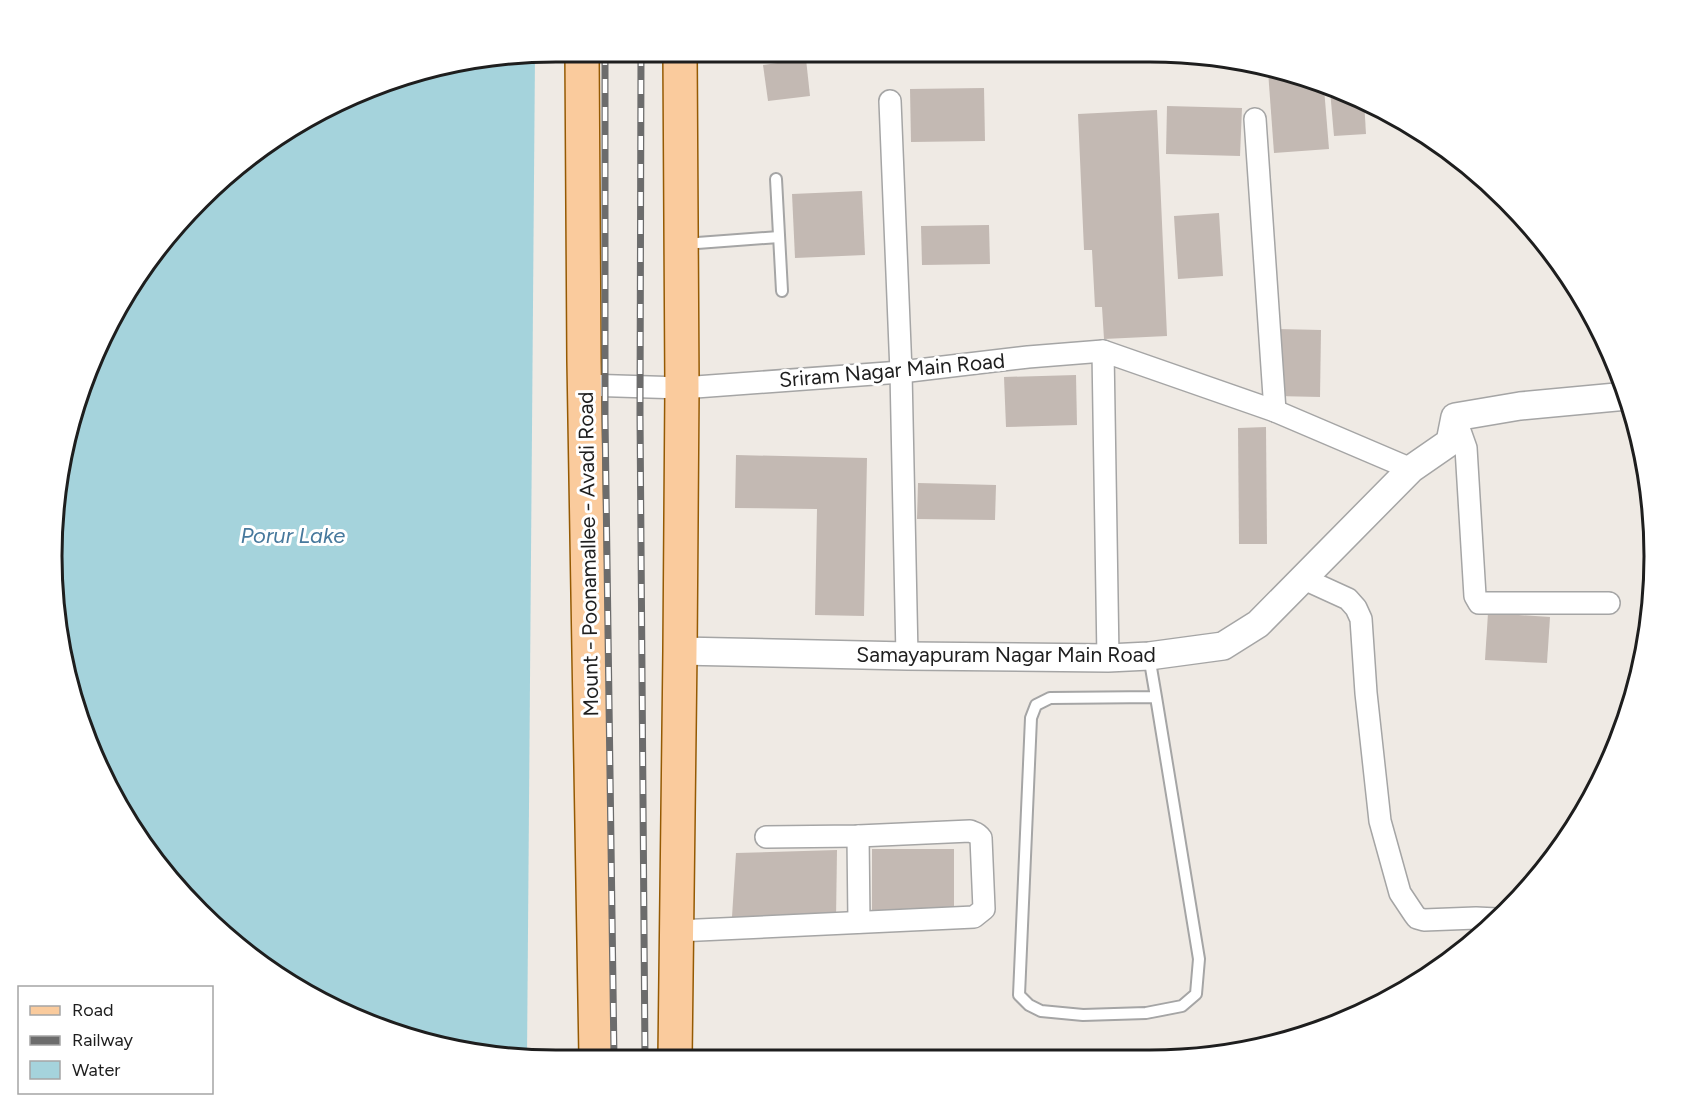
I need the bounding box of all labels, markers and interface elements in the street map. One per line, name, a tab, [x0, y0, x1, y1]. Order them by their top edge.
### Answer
street label: Sriram Nagar Main Road	[778, 348, 1006, 392]
street label: Mount - Poonamallee - Avadi Road	[573, 391, 603, 717]
water label: Porur Lake	[241, 522, 345, 549]
street label: Samayapuram Nagar Main Road	[856, 642, 1156, 667]
legend	[18, 986, 213, 1094]
text: Road	[72, 999, 113, 1021]
text: Railway	[72, 1029, 134, 1051]
text: Water	[72, 1059, 120, 1081]

